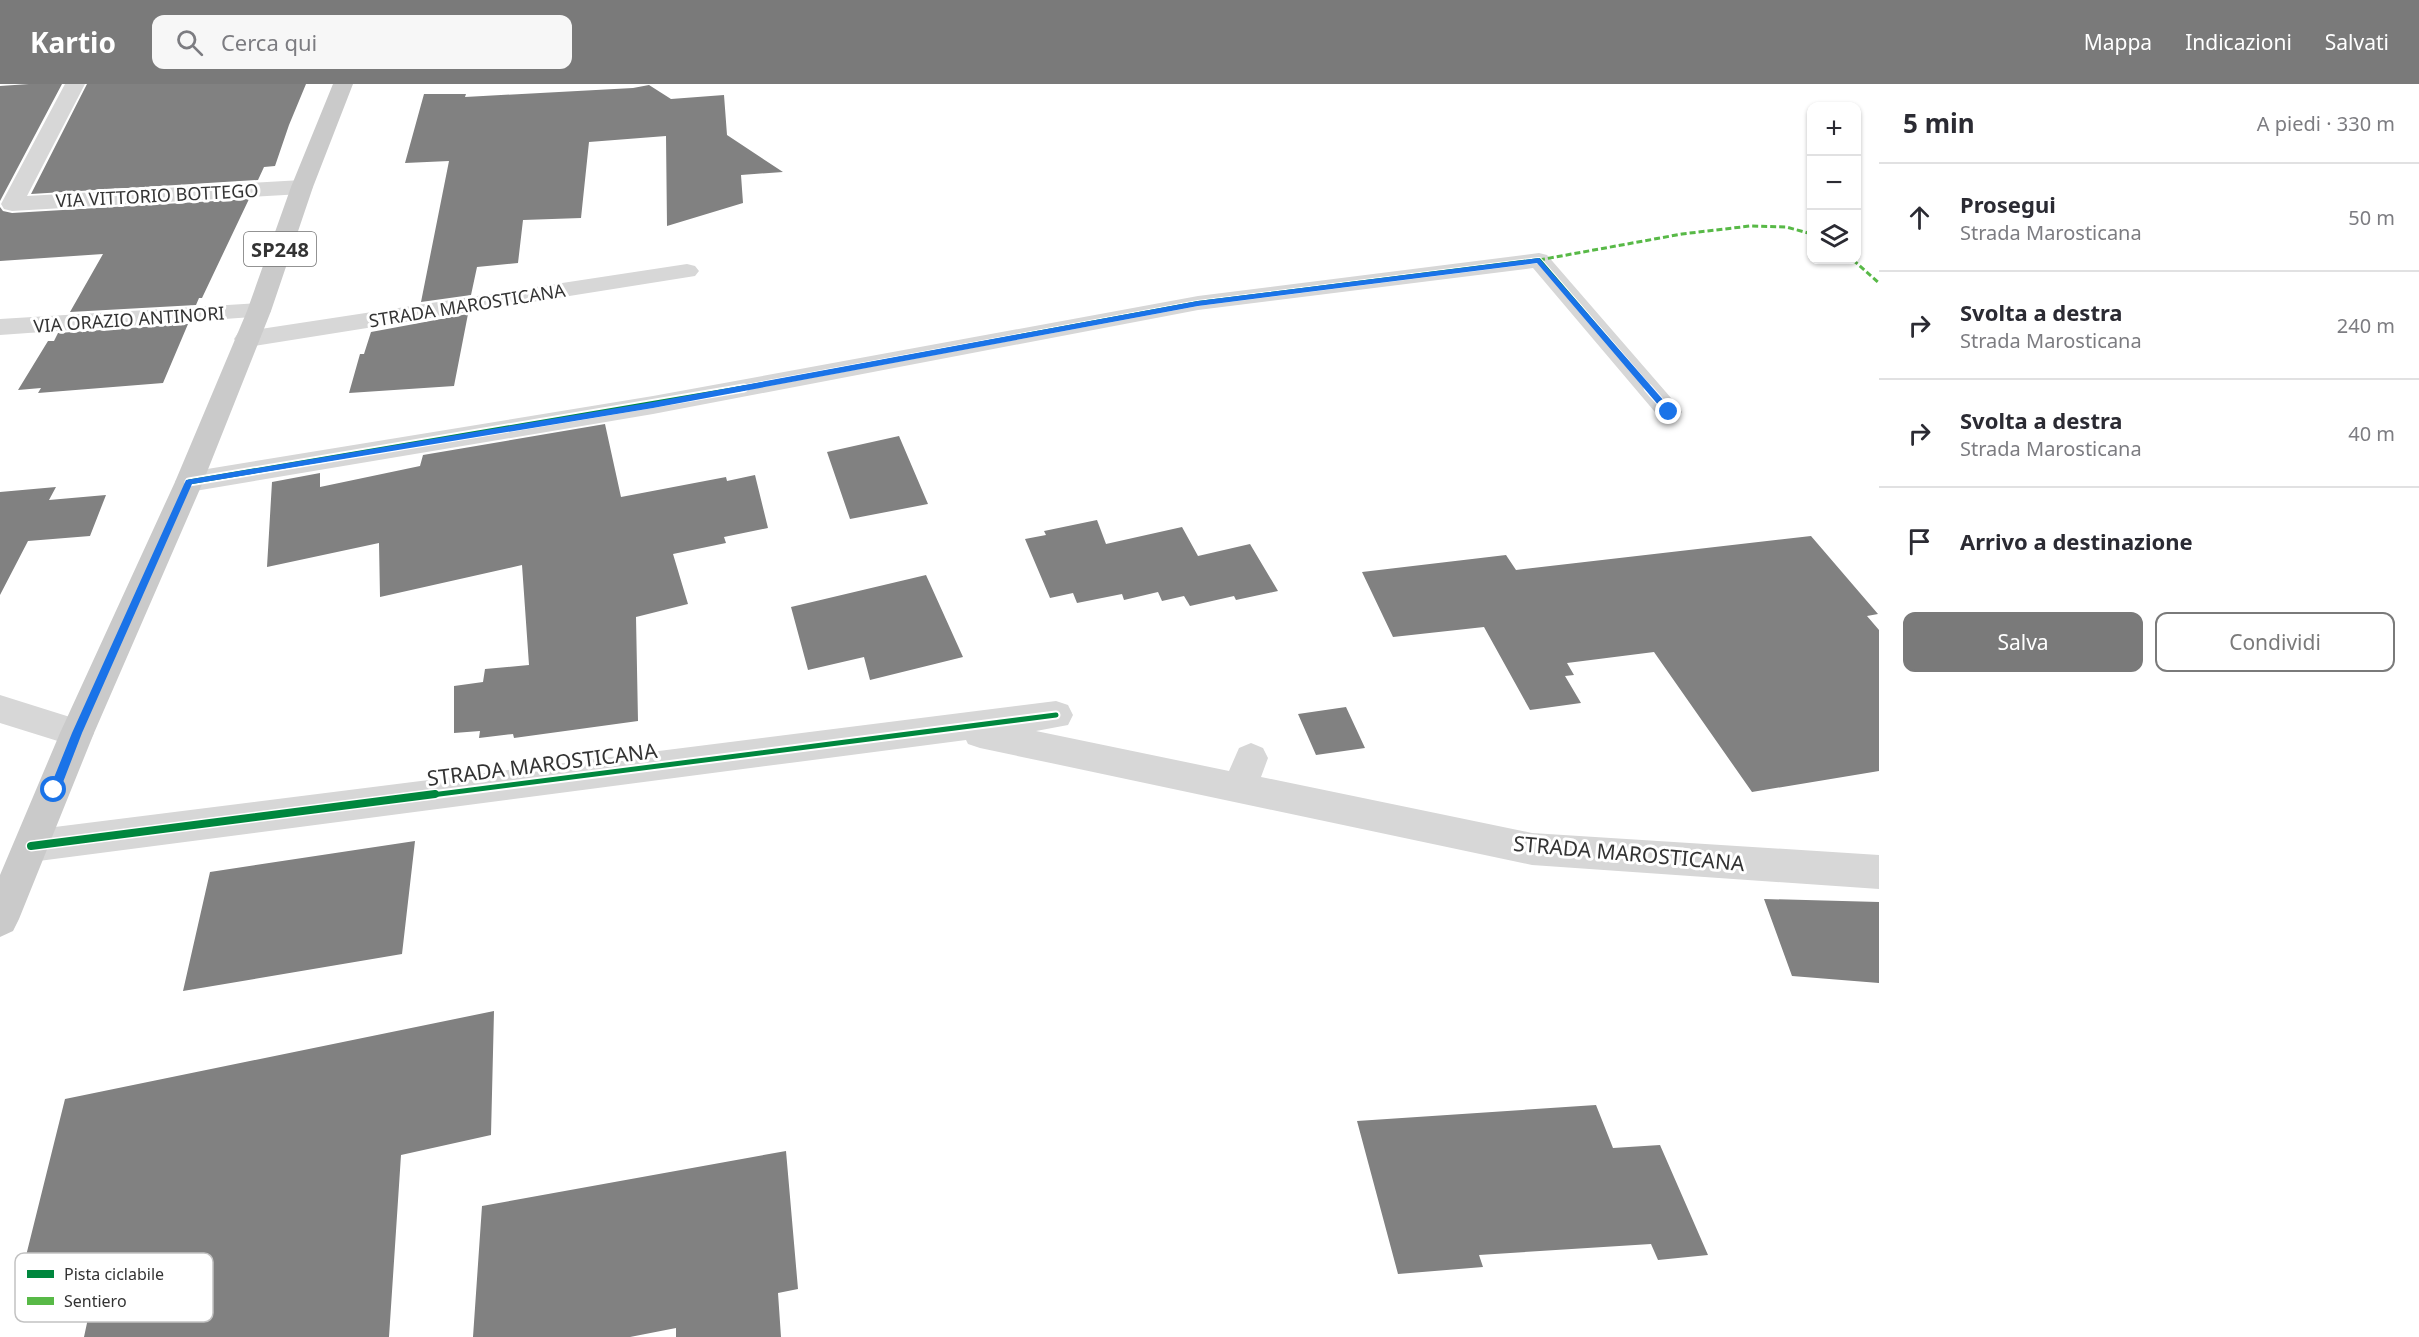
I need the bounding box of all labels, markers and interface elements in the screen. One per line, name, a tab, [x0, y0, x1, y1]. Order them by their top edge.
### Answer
search box	[152, 15, 572, 69]
text: Kartio	[30, 23, 116, 61]
icon: search	[173, 26, 206, 59]
text: Cerca qui	[221, 27, 317, 57]
text: Mappa	[2084, 28, 2152, 56]
text: Indicazioni	[2185, 28, 2292, 56]
text: Salvati	[2325, 28, 2389, 56]
map controls	[1807, 102, 1861, 264]
button: +	[1807, 102, 1861, 156]
text: 5 min	[1903, 105, 1975, 141]
text: A piedi · 330 m	[2257, 110, 2395, 137]
button: −	[1807, 156, 1861, 210]
street label: VIA VITTORIO BOTTEGO	[55, 178, 259, 212]
text: Prosegui	[1960, 189, 2056, 219]
icon: ahead	[1903, 201, 1936, 234]
text: 50 m	[2348, 204, 2395, 231]
button: layers	[1807, 210, 1861, 264]
text: Strada Marosticana	[1960, 219, 2142, 246]
road number: SP248	[244, 232, 316, 266]
street label: STRADA MAROSTICANA	[367, 278, 567, 332]
text: Svolta a destra	[1960, 297, 2123, 327]
street label: VIA ORAZIO ANTINORI	[33, 300, 225, 338]
icon: right	[1903, 309, 1936, 342]
text: 240 m	[2337, 312, 2395, 339]
text: Strada Marosticana	[1960, 327, 2142, 354]
route end	[1655, 398, 1681, 424]
text: Svolta a destra	[1960, 405, 2123, 435]
icon: right	[1903, 417, 1936, 450]
text: 40 m	[2348, 420, 2395, 447]
text: Strada Marosticana	[1960, 435, 2142, 462]
icon: arrive	[1903, 525, 1936, 558]
text: Arrivo a destinazione	[1960, 526, 2193, 556]
button: Salva	[1903, 612, 2143, 672]
button: Condividi	[2155, 612, 2395, 672]
street label: STRADA MAROSTICANA	[425, 736, 659, 792]
route start	[40, 776, 66, 802]
street label: STRADA MAROSTICANA	[1512, 829, 1746, 877]
legend	[15, 1253, 213, 1322]
text: Pista ciclabile	[64, 1263, 164, 1285]
text: Sentiero	[64, 1290, 127, 1312]

